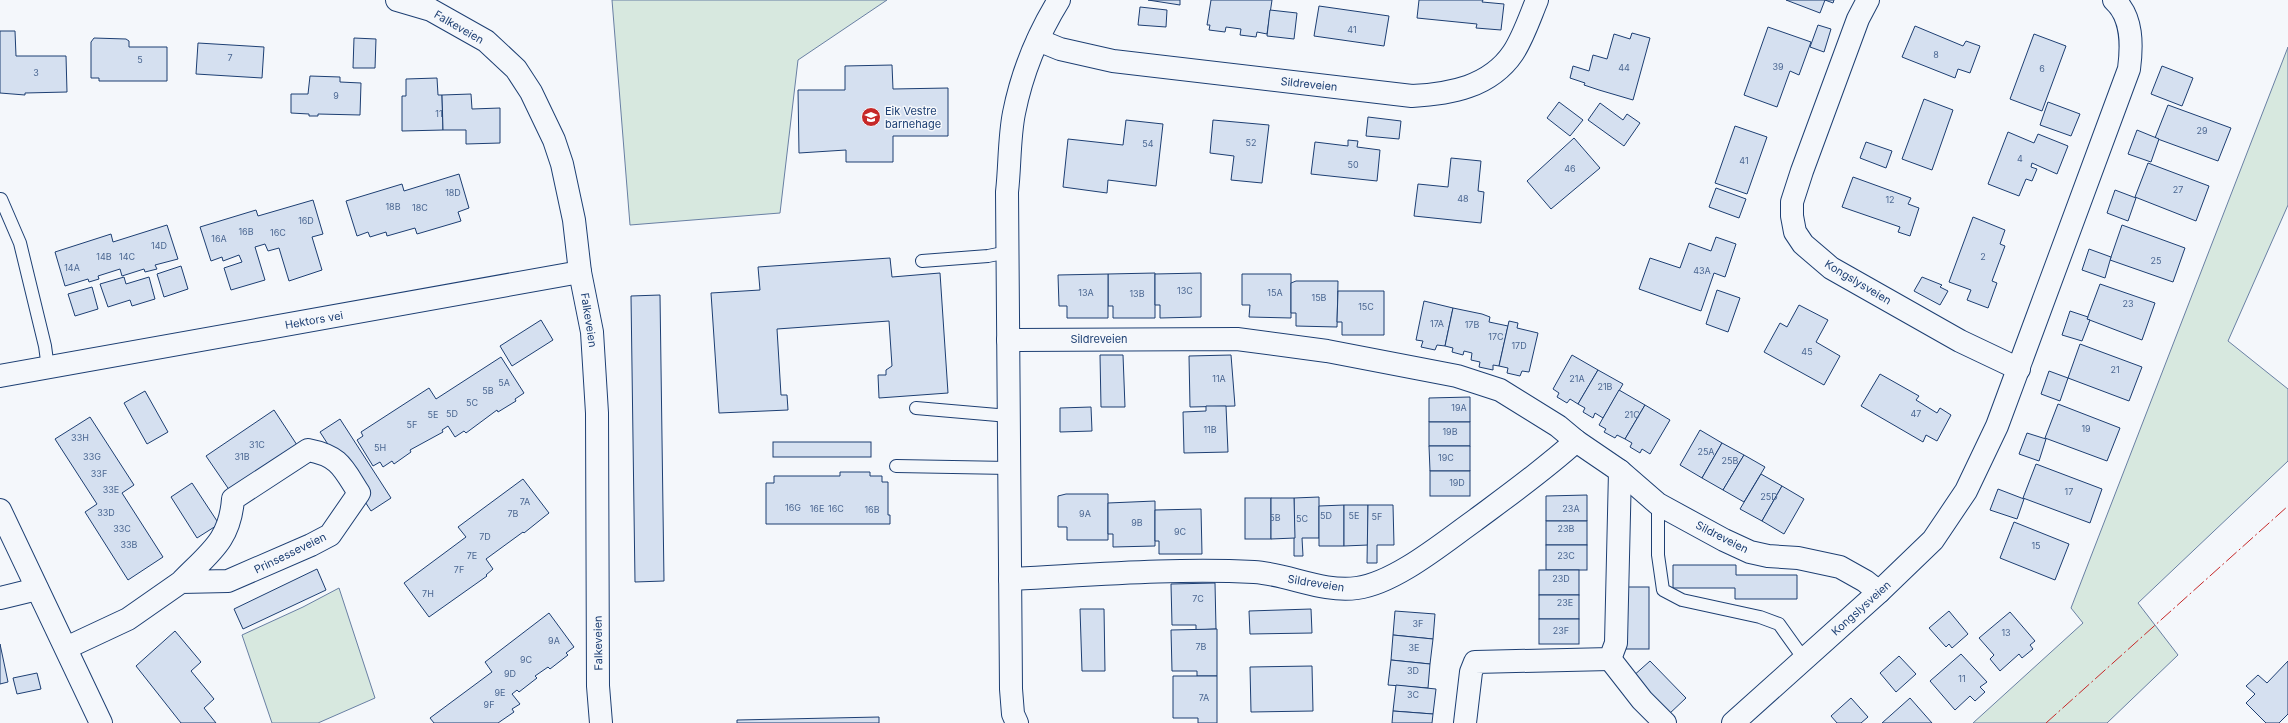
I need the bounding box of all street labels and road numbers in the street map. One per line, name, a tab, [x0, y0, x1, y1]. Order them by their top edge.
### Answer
street label: Falkeveien	[432, 7, 486, 47]
street label: Sildreveien	[1280, 74, 1338, 94]
street label: Kongslysveien	[1822, 257, 1894, 307]
street label: Falkeveien	[578, 292, 600, 348]
street label: Hektors vei	[284, 308, 344, 332]
street label: Sildreveien	[1070, 332, 1128, 346]
street label: Sildreveien	[1693, 518, 1751, 556]
street label: Prinsesseveien	[252, 530, 328, 576]
street label: Sildreveien	[1287, 572, 1345, 594]
street label: Kongslysveien	[1828, 578, 1894, 638]
street label: Falkeveien	[591, 615, 605, 671]

